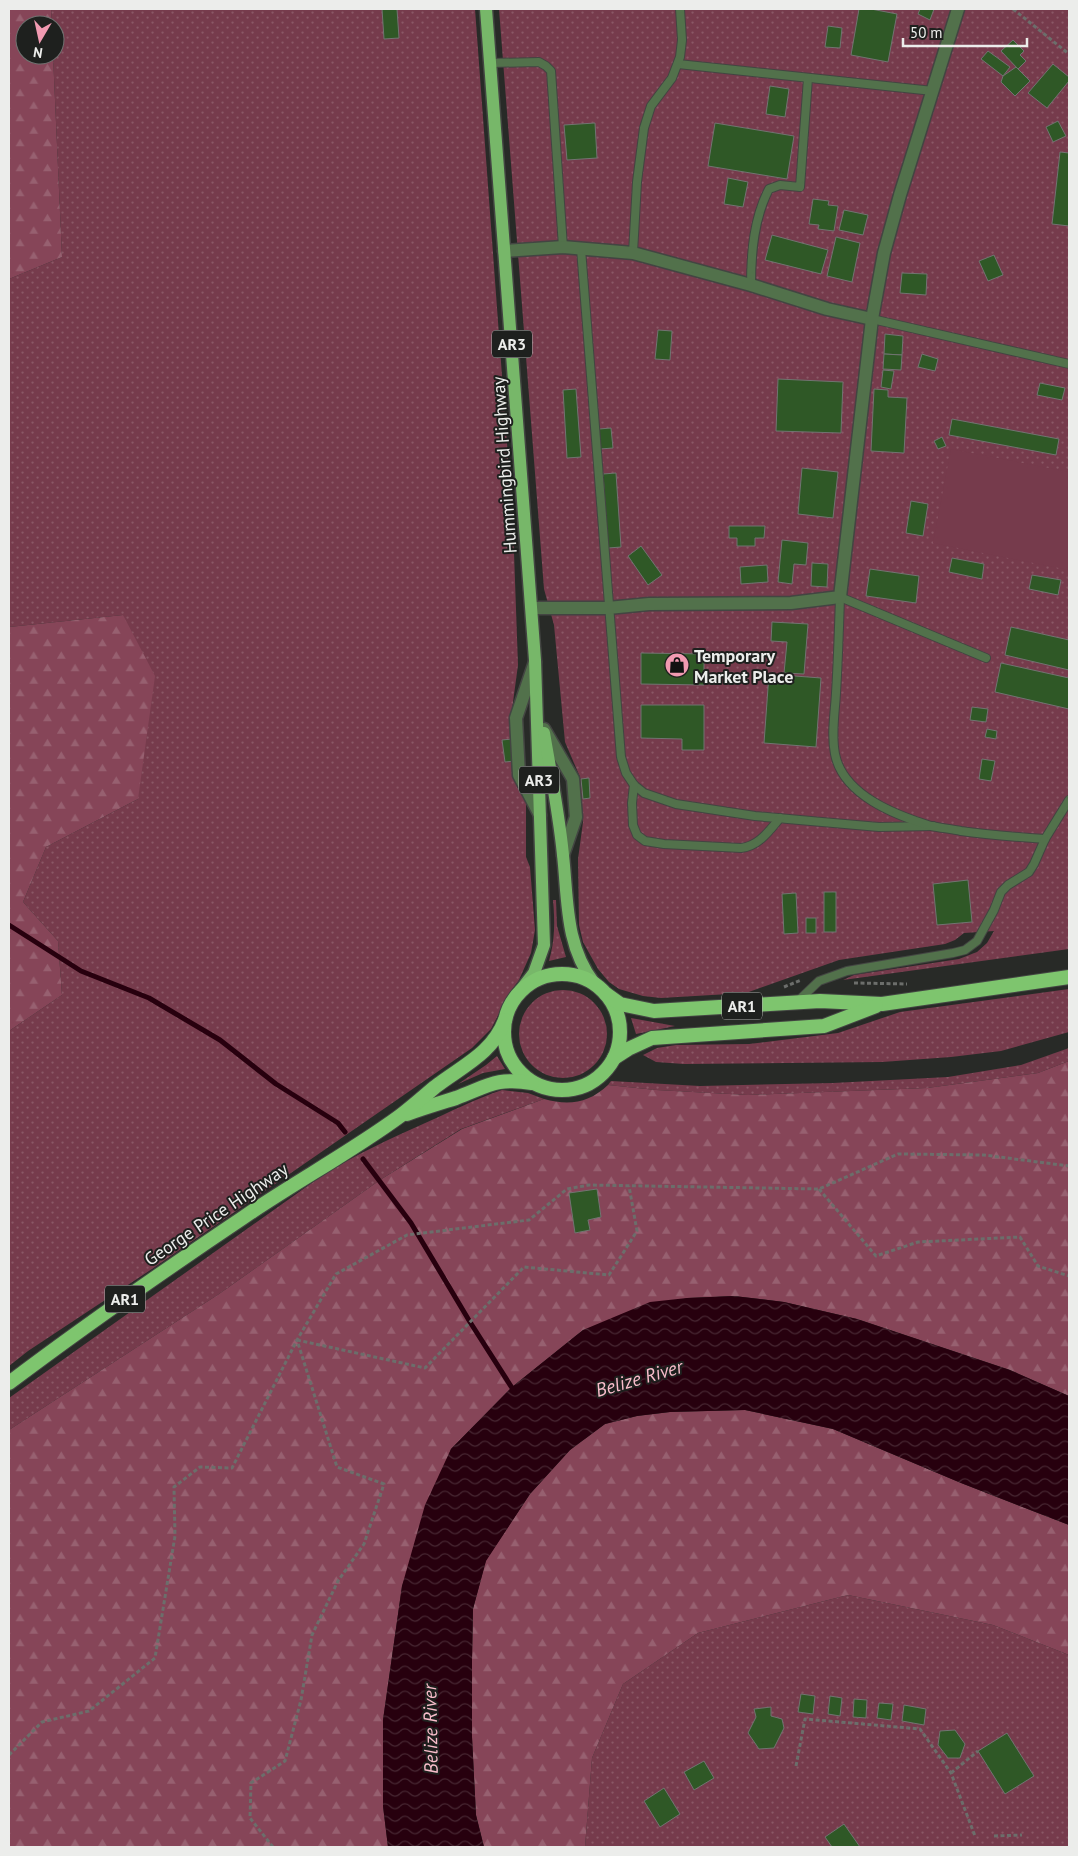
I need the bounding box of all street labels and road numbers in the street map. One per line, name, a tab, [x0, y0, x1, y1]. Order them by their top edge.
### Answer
road number: AR3	[492, 330, 532, 358]
street label: Hummingbird Highway	[486, 375, 522, 554]
road number: AR3	[519, 766, 559, 794]
road number: AR1	[722, 992, 762, 1019]
street label: George Price Highway	[140, 1157, 293, 1271]
road number: AR1	[105, 1286, 145, 1312]

